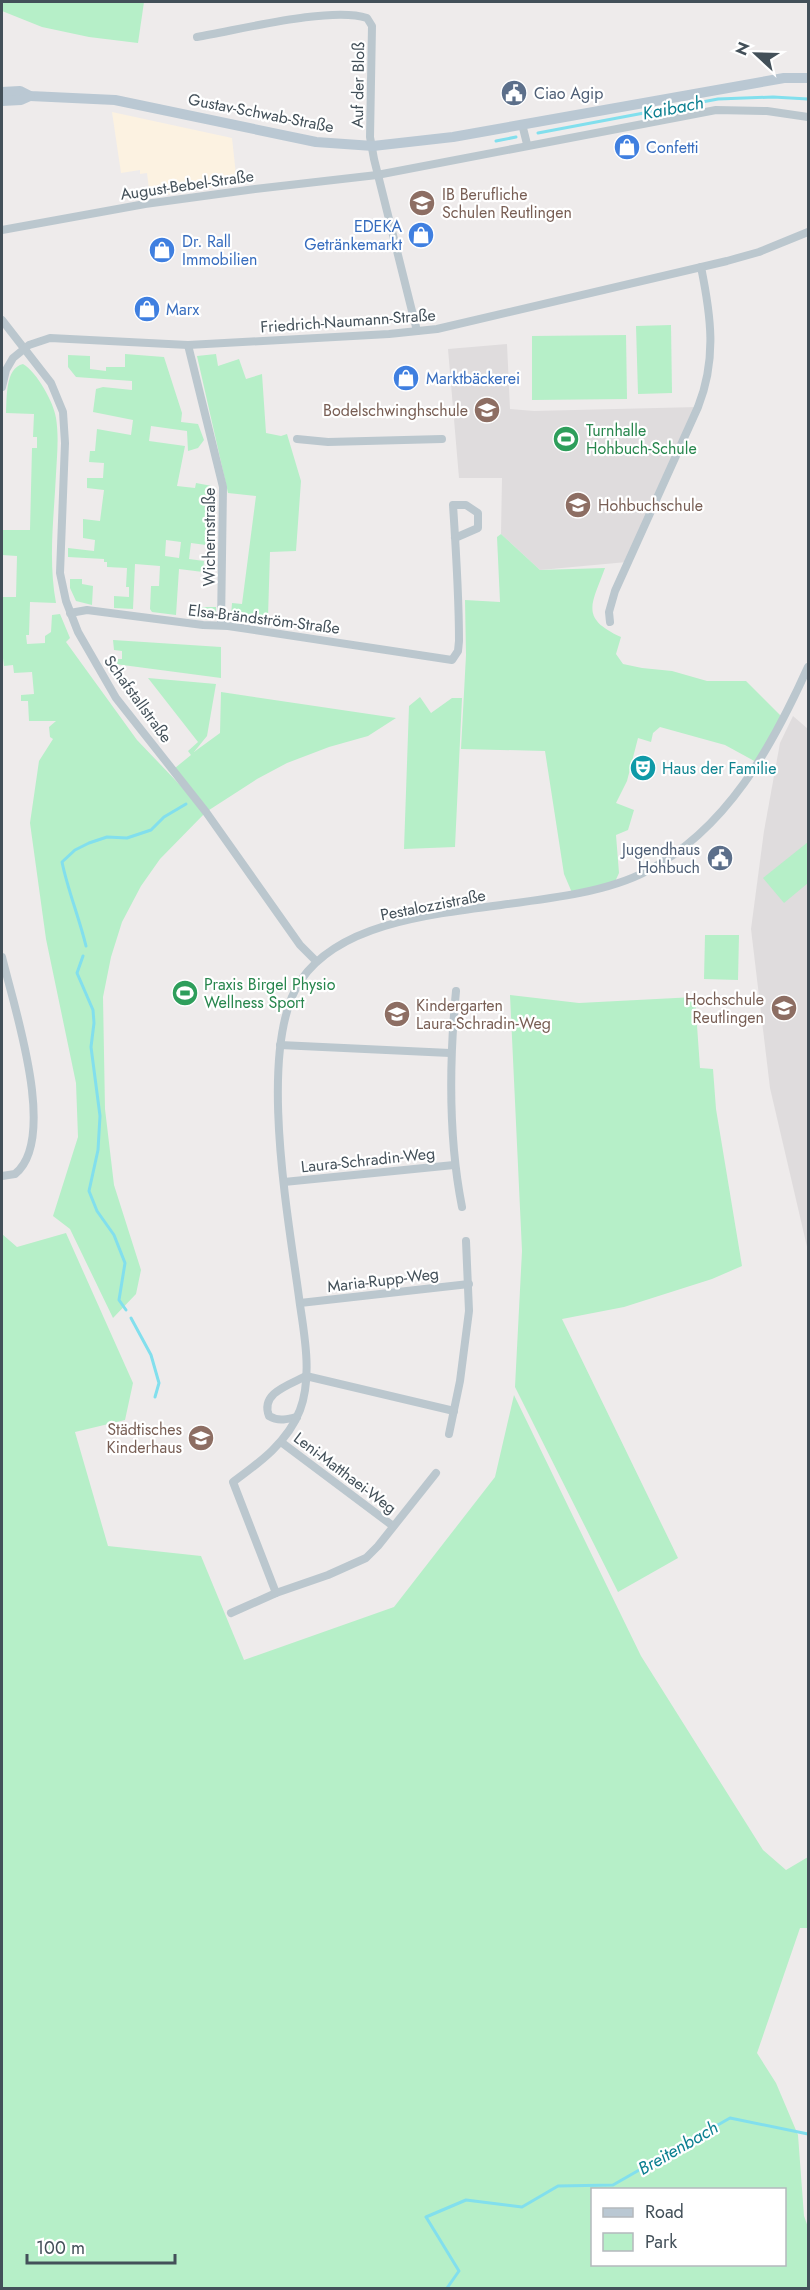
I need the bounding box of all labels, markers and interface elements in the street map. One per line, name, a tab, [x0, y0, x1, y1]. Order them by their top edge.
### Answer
north arrow	[726, 24, 786, 84]
text: N	[730, 38, 756, 59]
street label: Auf der Bloß	[346, 42, 370, 128]
public building icon: Ciao Agip	[499, 78, 529, 108]
place label: Ciao Agip	[534, 82, 603, 105]
street label: Gustav-Schwab-Straße	[186, 88, 336, 138]
water label: Kaibach	[640, 89, 706, 127]
shop icon: Confetti	[612, 132, 642, 162]
place label: Confetti	[646, 136, 699, 159]
street label: August-Bebel-Straße	[119, 164, 255, 206]
place label: IB Berufliche Schulen Reutlingen	[442, 183, 572, 224]
school or university icon: IB Berufliche Schulen Reutlingen	[407, 188, 437, 218]
place label: EDEKA Getränkemarkt	[304, 215, 402, 256]
shop icon: EDEKA Getränkemarkt	[406, 220, 436, 250]
place label: Dr. Rall Immobilien	[182, 230, 257, 271]
shop icon: Dr. Rall Immobilien	[147, 235, 177, 265]
shop icon: Marx	[132, 294, 162, 324]
place label: Marx	[166, 298, 200, 321]
street label: Friedrich-Naumann-Straße	[260, 303, 436, 339]
shop icon: Marktbäckerei	[391, 363, 421, 393]
place label: Marktbäckerei	[426, 367, 520, 390]
school or university icon: Bodelschwinghschule	[472, 395, 502, 425]
place label: Bodelschwinghschule	[323, 399, 468, 422]
place label: Turnhalle Hohbuch-Schule	[586, 419, 697, 460]
sports icon: Turnhalle Hohbuch-Schule	[551, 424, 581, 454]
street label: Wichernstraße	[198, 488, 221, 586]
school or university icon: Hohbuchschule	[563, 490, 593, 520]
place label: Hohbuchschule	[598, 494, 703, 517]
street label: Elsa-Brändström-Straße	[187, 598, 341, 640]
street label: Schafstallstraße	[98, 651, 178, 747]
theatre icon: Haus der Familie	[628, 753, 658, 783]
place label: Haus der Familie	[662, 757, 776, 780]
place label: Jugendhaus Hohbuch	[620, 838, 700, 879]
public building icon: Jugendhaus Hohbuch	[705, 843, 735, 873]
street label: Pestalozzistraße	[378, 884, 488, 926]
place label: Praxis Birgel Physio Wellness Sport	[204, 973, 336, 1014]
sports icon: Praxis Birgel Physio Wellness Sport	[170, 978, 200, 1008]
place label: Hochschule Reutlingen	[685, 988, 764, 1029]
school or university icon: Hochschule Reutlingen	[769, 993, 799, 1023]
place label: Kindergarten Laura-Schradin-Weg	[416, 994, 551, 1035]
school or university icon: Kindergarten Laura-Schradin-Weg	[382, 999, 412, 1029]
street label: Laura-Schradin-Weg	[300, 1142, 436, 1178]
street label: Maria-Rupp-Weg	[326, 1262, 440, 1298]
place label: Städtisches Kinderhaus	[107, 1418, 182, 1459]
school or university icon: Städtisches Kinderhaus	[186, 1423, 216, 1453]
street label: Leni-Matthaei-Weg	[289, 1427, 401, 1519]
water label: Breitenbach	[633, 2115, 723, 2181]
legend	[591, 2188, 786, 2266]
text: Road	[645, 2199, 684, 2225]
scale bar	[27, 2227, 176, 2265]
text: Park	[645, 2229, 677, 2255]
text: 100 m	[36, 2235, 85, 2261]

